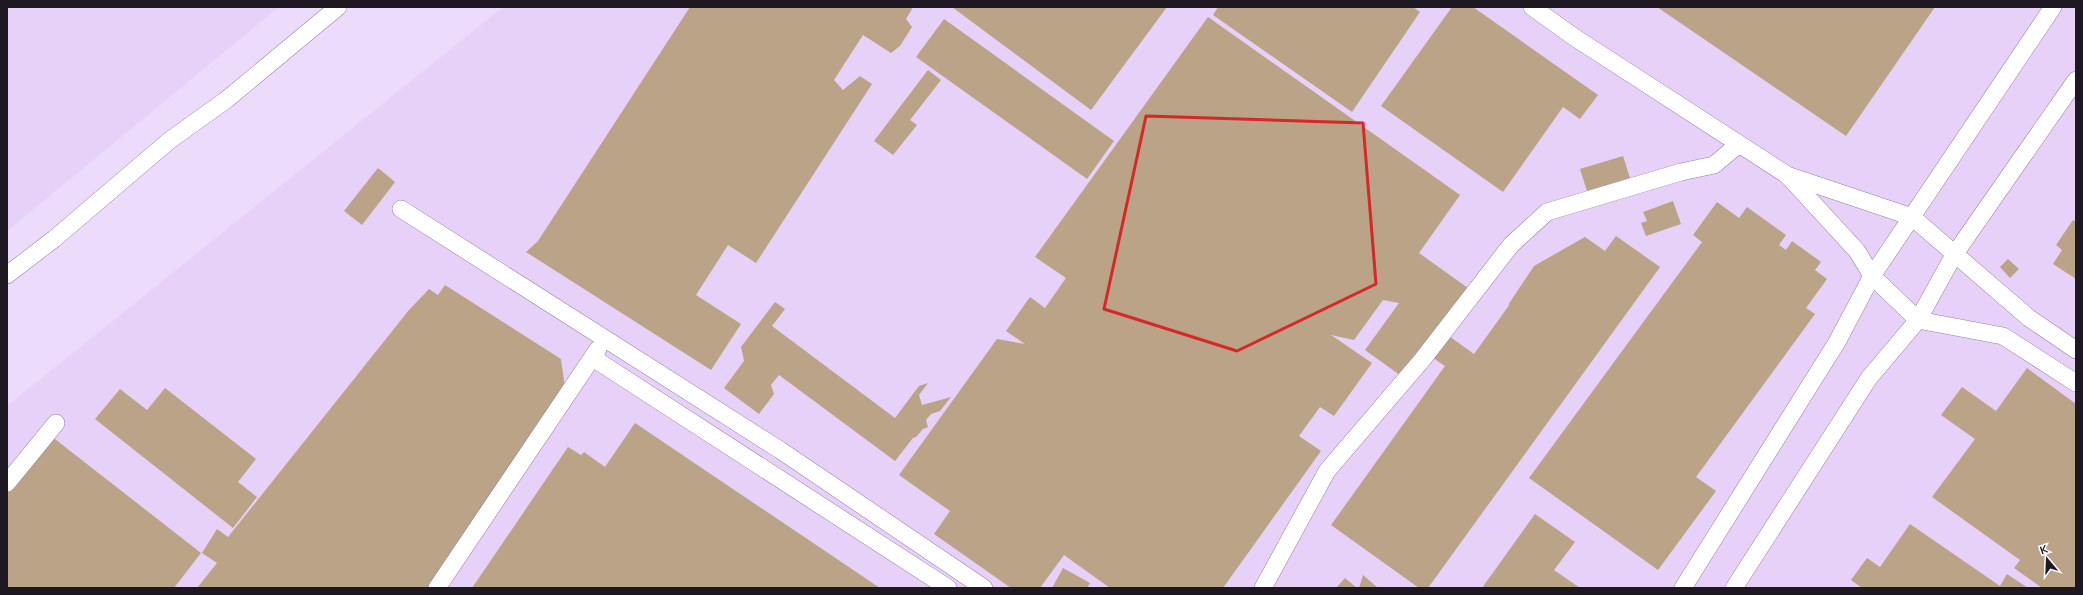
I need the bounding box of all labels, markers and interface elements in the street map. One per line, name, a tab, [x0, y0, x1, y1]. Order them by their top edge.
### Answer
north arrow	[2027, 539, 2067, 579]
text: K	[2038, 542, 2050, 557]

